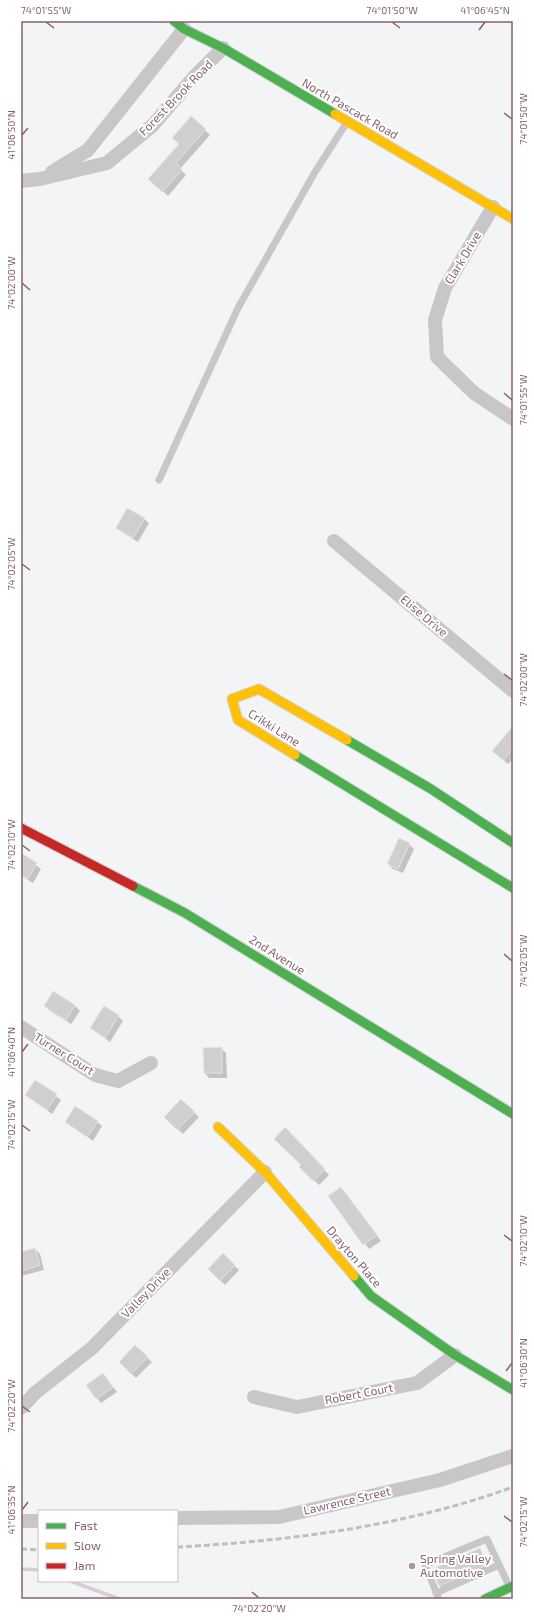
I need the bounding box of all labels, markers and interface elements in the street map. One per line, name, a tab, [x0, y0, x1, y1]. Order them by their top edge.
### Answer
text: 74°01'55"W	[21, 4, 72, 16]
text: 74°01'50"W	[366, 4, 418, 16]
text: 41°06'45"N	[460, 4, 510, 16]
street label: Forest Brook Road	[136, 57, 215, 138]
street label: North Pascack Road	[300, 75, 401, 141]
text: 74°01'50"W	[517, 93, 529, 145]
text: 41°06'50"N	[5, 110, 17, 160]
street label: Clark Drive	[441, 229, 483, 286]
text: 74°02'00"W	[5, 256, 17, 310]
text: 74°01'55"W	[517, 374, 529, 425]
text: 74°02'05"W	[5, 537, 17, 591]
street label: Elise Drive	[398, 592, 451, 639]
text: 74°02'00"W	[517, 653, 529, 707]
street label: Crikki Lane	[246, 706, 303, 749]
text: 74°02'10"W	[5, 819, 17, 871]
street label: 2nd Avenue	[247, 931, 308, 977]
text: 74°02'05"W	[517, 934, 529, 988]
text: 41°06'40"N	[5, 1027, 17, 1077]
street label: Turner Court	[32, 1029, 97, 1077]
text: 74°02'15"W	[5, 1099, 17, 1151]
text: 74°02'10"W	[517, 1215, 529, 1267]
street label: Drayton Place	[324, 1223, 385, 1290]
street label: Valley Drive	[118, 1264, 173, 1320]
text: 41°06'30"N	[517, 1338, 529, 1388]
text: 74°02'20"W	[5, 1379, 17, 1433]
street label: Robert Court	[323, 1379, 395, 1407]
street label: Lawrence Street	[302, 1483, 392, 1517]
text: 41°06'35"N	[5, 1485, 17, 1535]
text: 74°02'15"W	[517, 1496, 529, 1548]
legend	[38, 1510, 178, 1582]
text: Fast	[74, 1518, 98, 1532]
text: Slow	[74, 1538, 101, 1552]
place label: Spring Valley Automotive	[420, 1551, 492, 1579]
text: Jam	[74, 1558, 95, 1572]
marker: Spring Valley Automotive	[407, 1561, 417, 1571]
text: 74°02'20"W	[232, 1602, 286, 1614]

